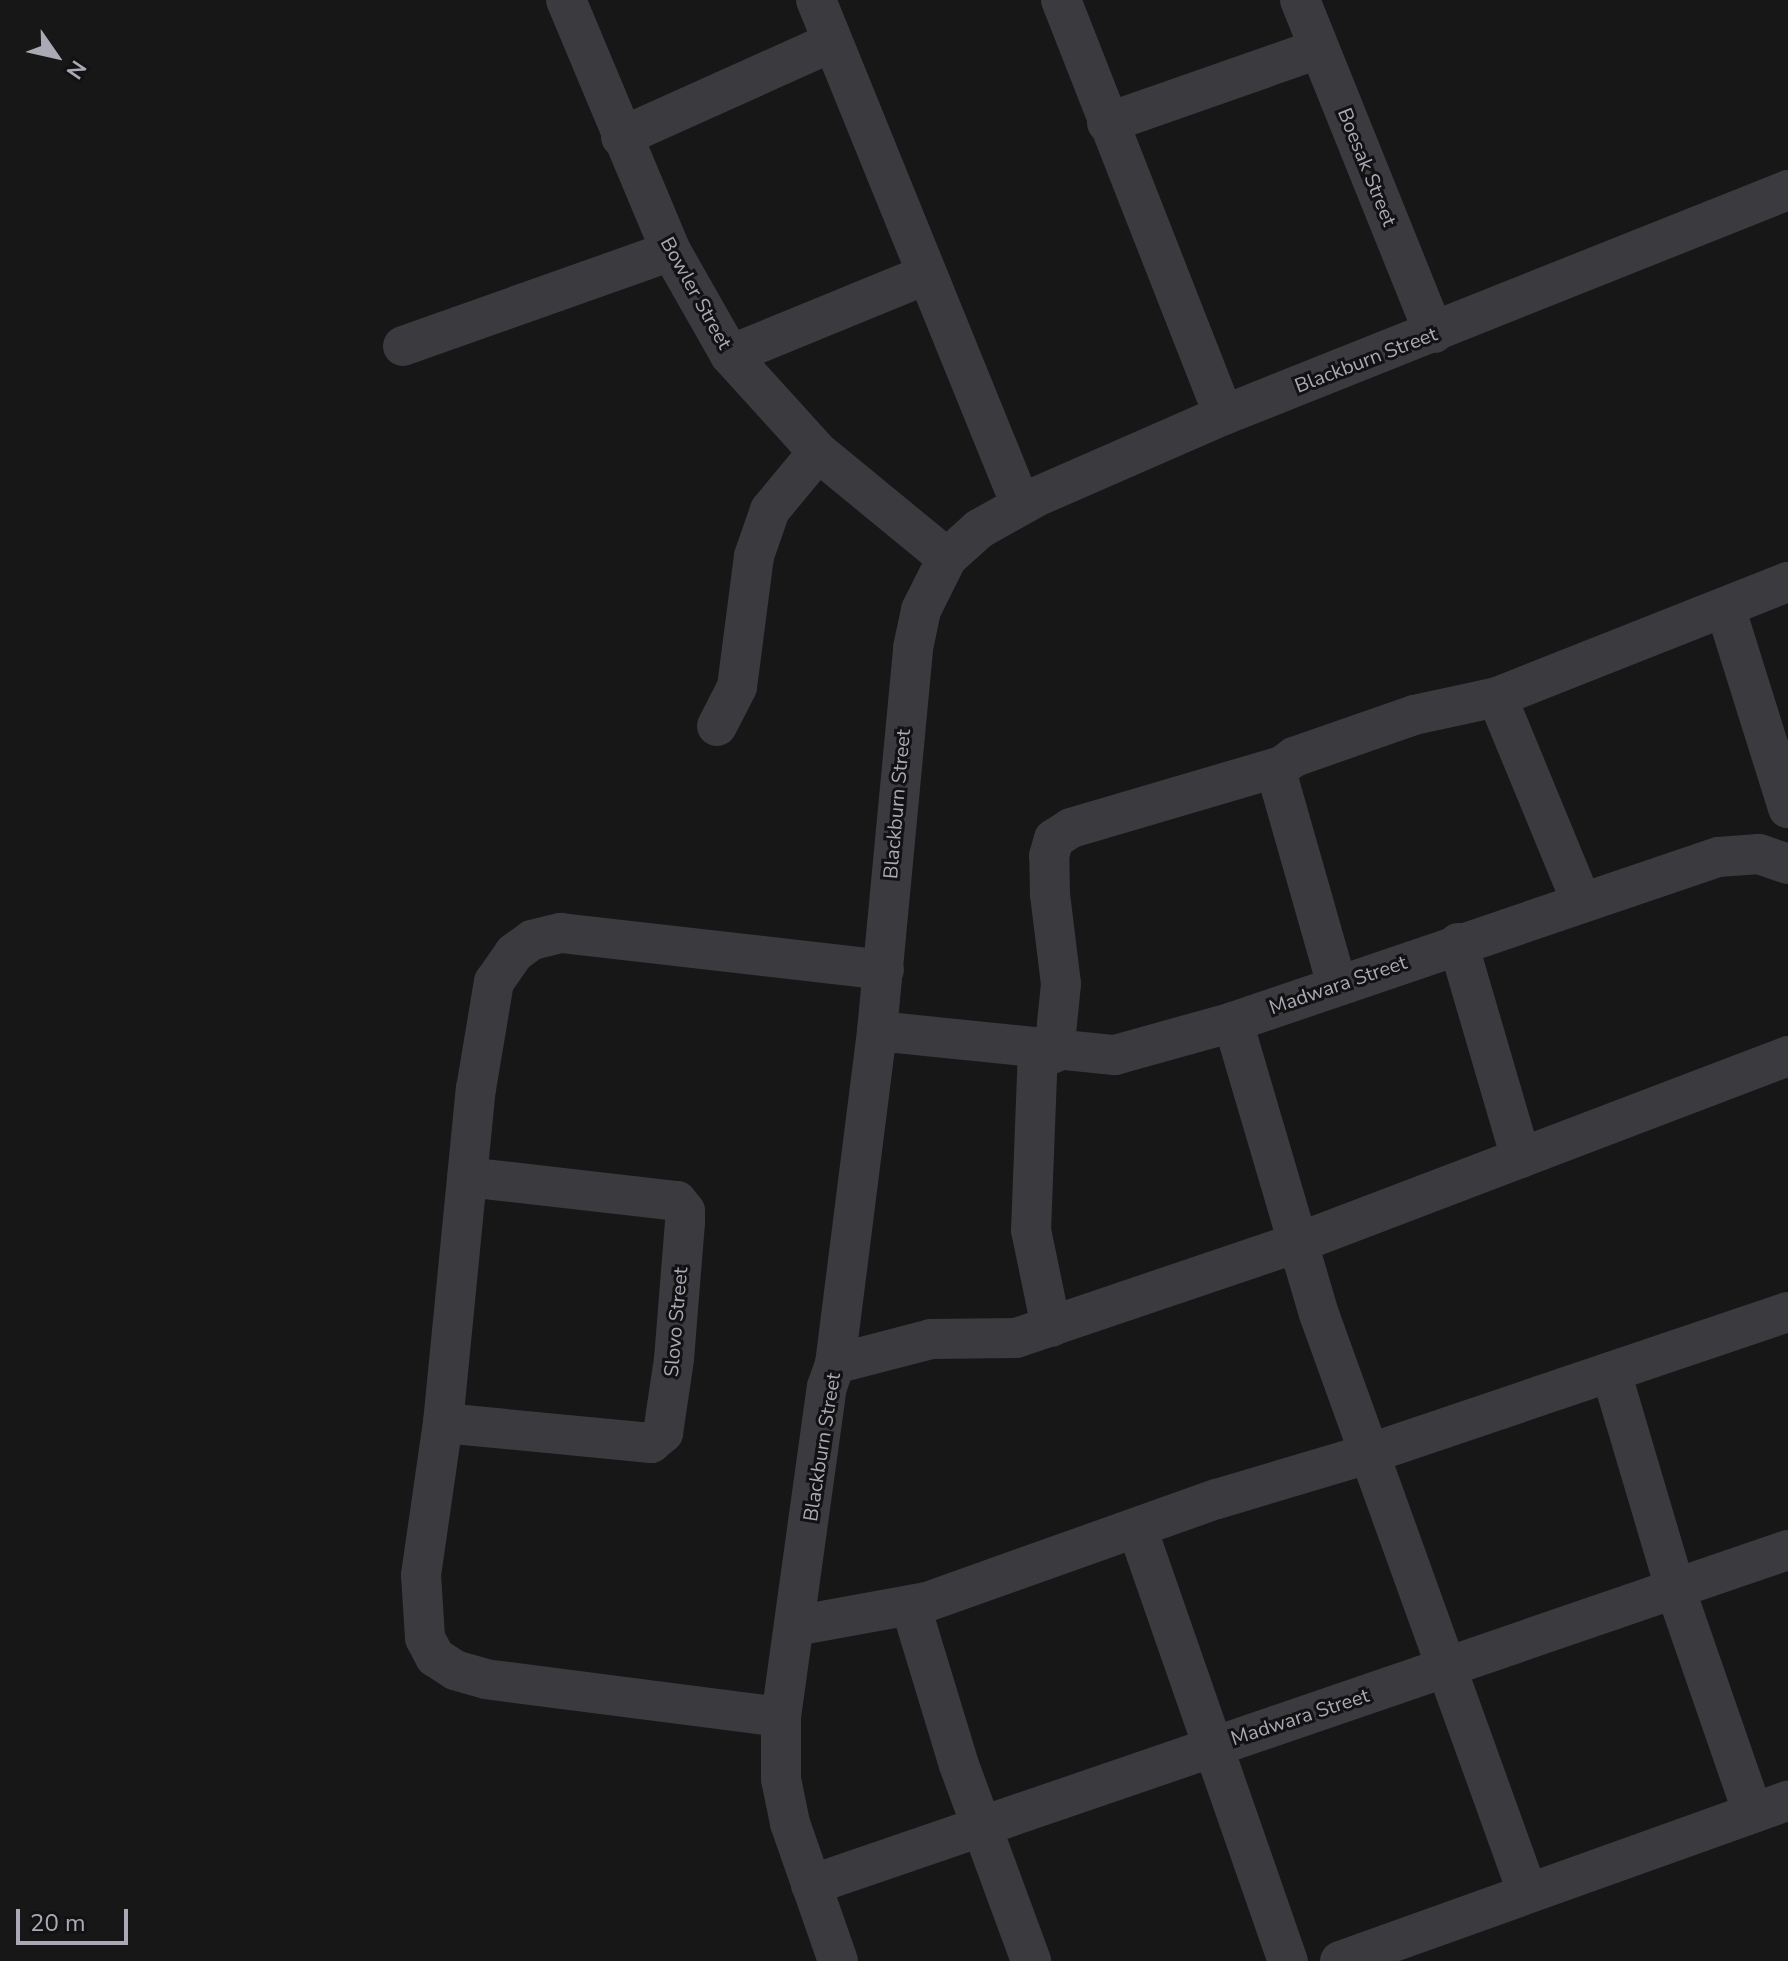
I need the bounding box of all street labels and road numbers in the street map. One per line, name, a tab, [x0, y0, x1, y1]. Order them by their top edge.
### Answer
street label: Boesak Street	[1332, 104, 1402, 230]
street label: Bowler Street	[655, 233, 737, 353]
street label: Blackburn Street	[1291, 322, 1441, 398]
street label: Blackburn Street	[878, 728, 916, 880]
street label: Madwara Street	[1266, 950, 1410, 1020]
street label: Slovo Street	[659, 1266, 693, 1378]
street label: Blackburn Street	[798, 1371, 846, 1523]
street label: Madwara Street	[1228, 1683, 1372, 1751]

